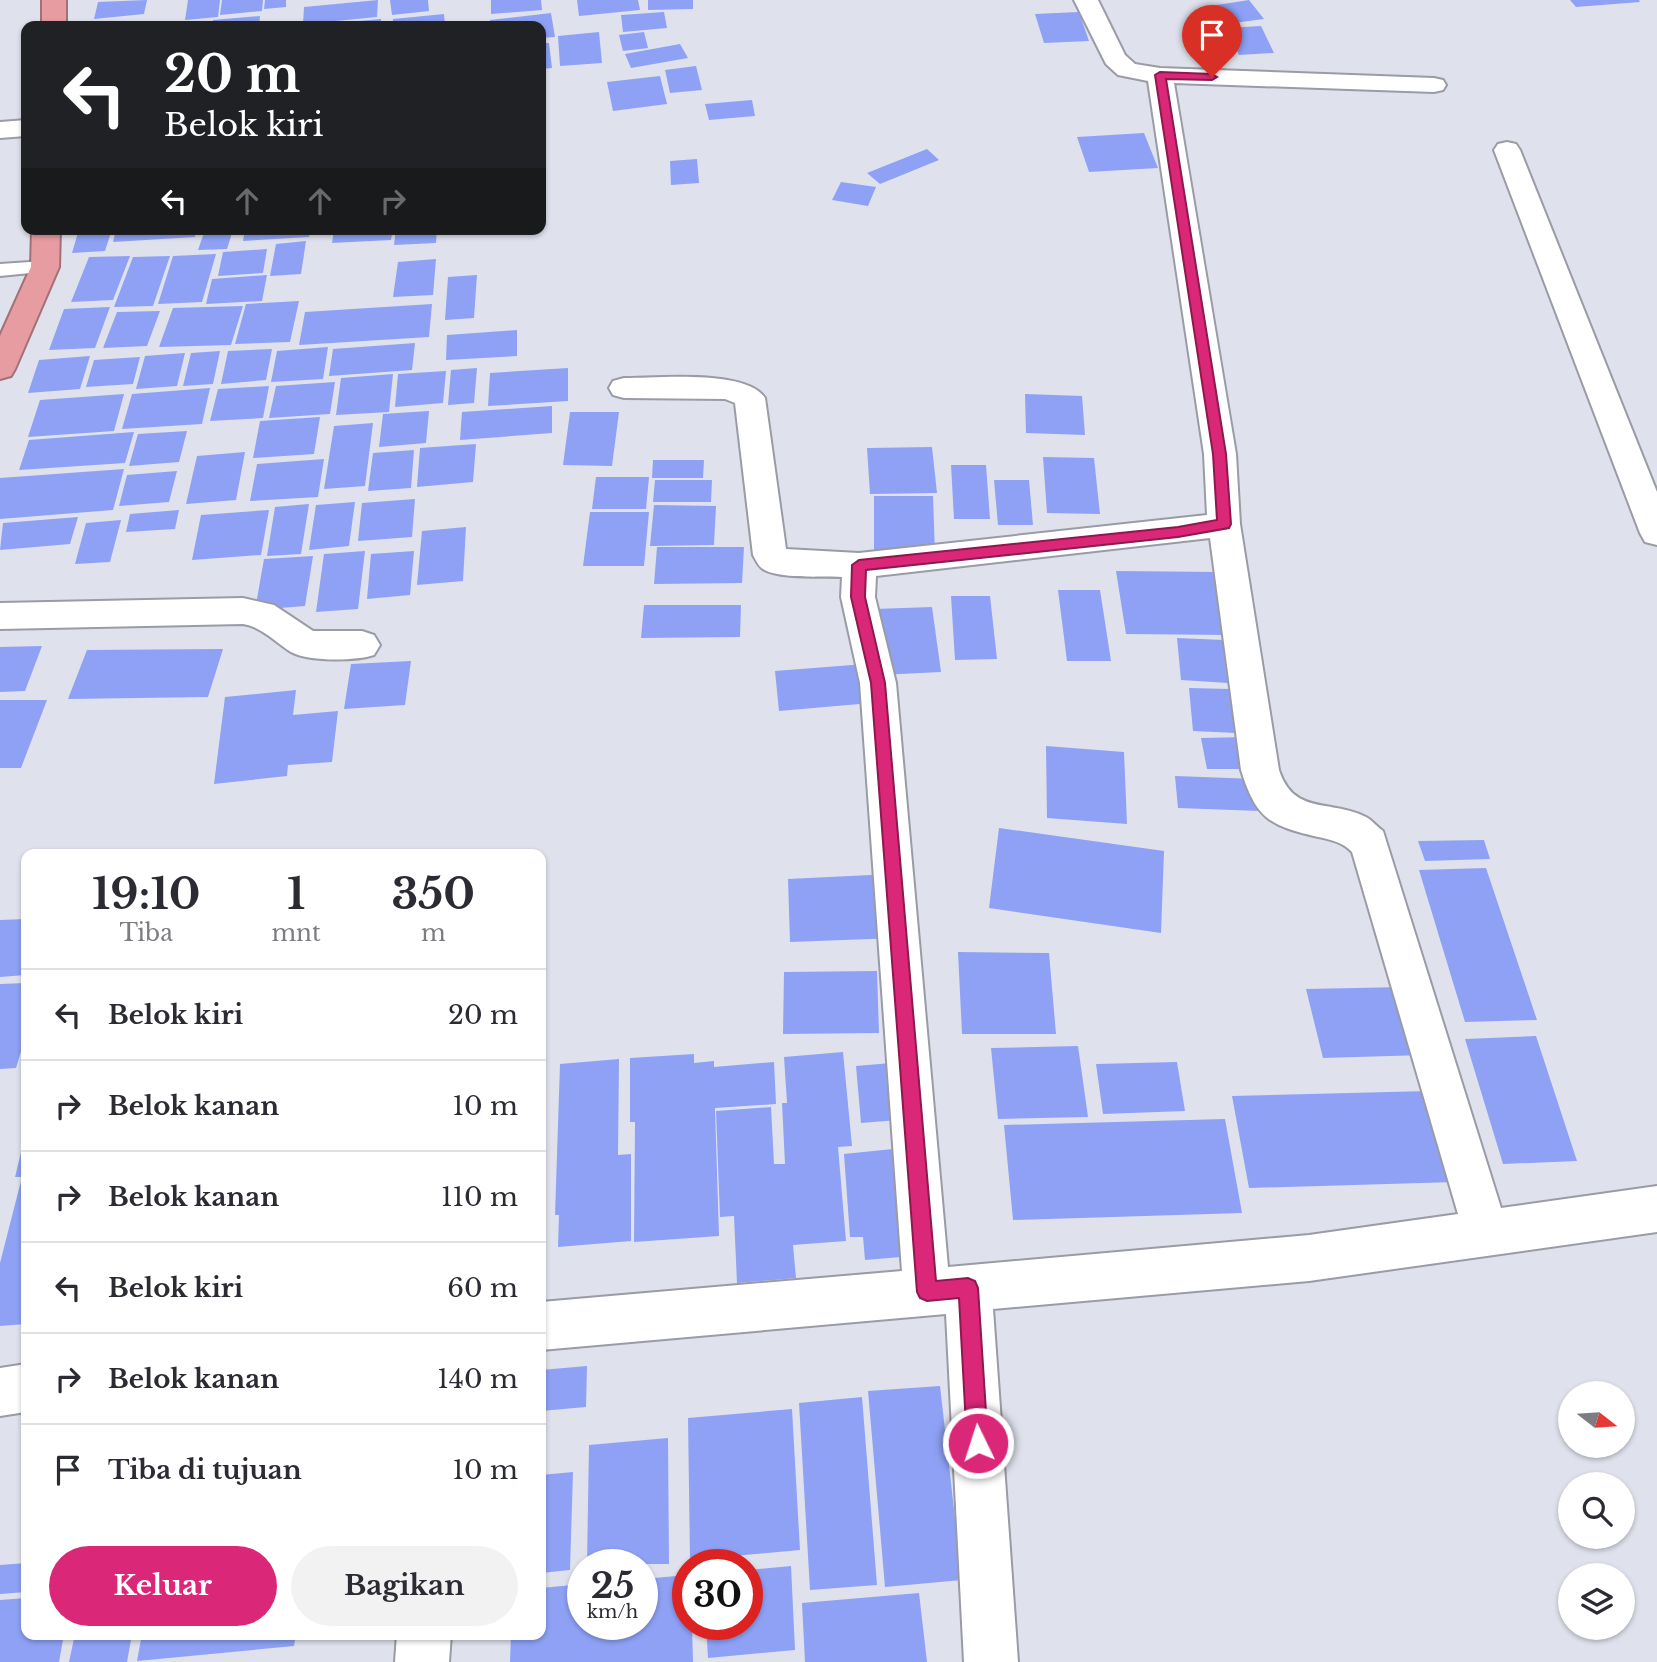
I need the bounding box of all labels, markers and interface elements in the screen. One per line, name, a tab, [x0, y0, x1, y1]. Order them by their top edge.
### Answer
pin	[1182, 5, 1242, 77]
icon: arrive	[1193, 16, 1231, 54]
text: 20 m	[164, 44, 300, 105]
icon: left	[49, 49, 140, 140]
text: Belok kiri	[164, 105, 323, 145]
icon: left	[155, 182, 193, 220]
icon: ahead	[228, 182, 266, 220]
icon: ahead	[301, 182, 339, 220]
icon: right	[374, 182, 412, 220]
text: 19:10	[92, 868, 201, 920]
text: 1	[287, 868, 305, 920]
text: 350	[392, 868, 475, 920]
text: Tiba	[120, 919, 173, 947]
text: mnt	[271, 919, 321, 947]
text: m	[421, 919, 446, 947]
icon: left	[49, 996, 87, 1034]
text: Belok kiri	[108, 999, 243, 1031]
text: 20 m	[448, 999, 518, 1031]
icon: right	[49, 1087, 87, 1125]
text: Belok kanan	[108, 1090, 279, 1122]
text: 10 m	[452, 1090, 518, 1122]
icon: right	[49, 1178, 87, 1216]
text: Belok kanan	[108, 1181, 279, 1213]
text: 110 m	[441, 1181, 518, 1213]
icon: left	[49, 1269, 87, 1307]
text: Belok kiri	[108, 1272, 243, 1304]
text: 60 m	[447, 1272, 518, 1304]
icon: right	[49, 1360, 87, 1398]
text: Belok kanan	[108, 1363, 279, 1395]
text: 140 m	[437, 1363, 518, 1395]
north arrow	[1558, 1381, 1634, 1458]
map controls	[1558, 1381, 1635, 1640]
position arrow	[941, 1406, 1015, 1480]
icon: arrive	[49, 1451, 87, 1489]
text: Tiba di tujuan	[108, 1454, 302, 1486]
text: 10 m	[452, 1454, 518, 1486]
button: search	[1558, 1472, 1635, 1549]
button: Keluar	[49, 1546, 277, 1626]
button: Bagikan	[291, 1546, 518, 1626]
speed limit sign: 30	[672, 1549, 763, 1640]
button: layers	[1558, 1563, 1635, 1640]
text: 25	[591, 1564, 634, 1607]
text: km/h	[587, 1601, 638, 1623]

